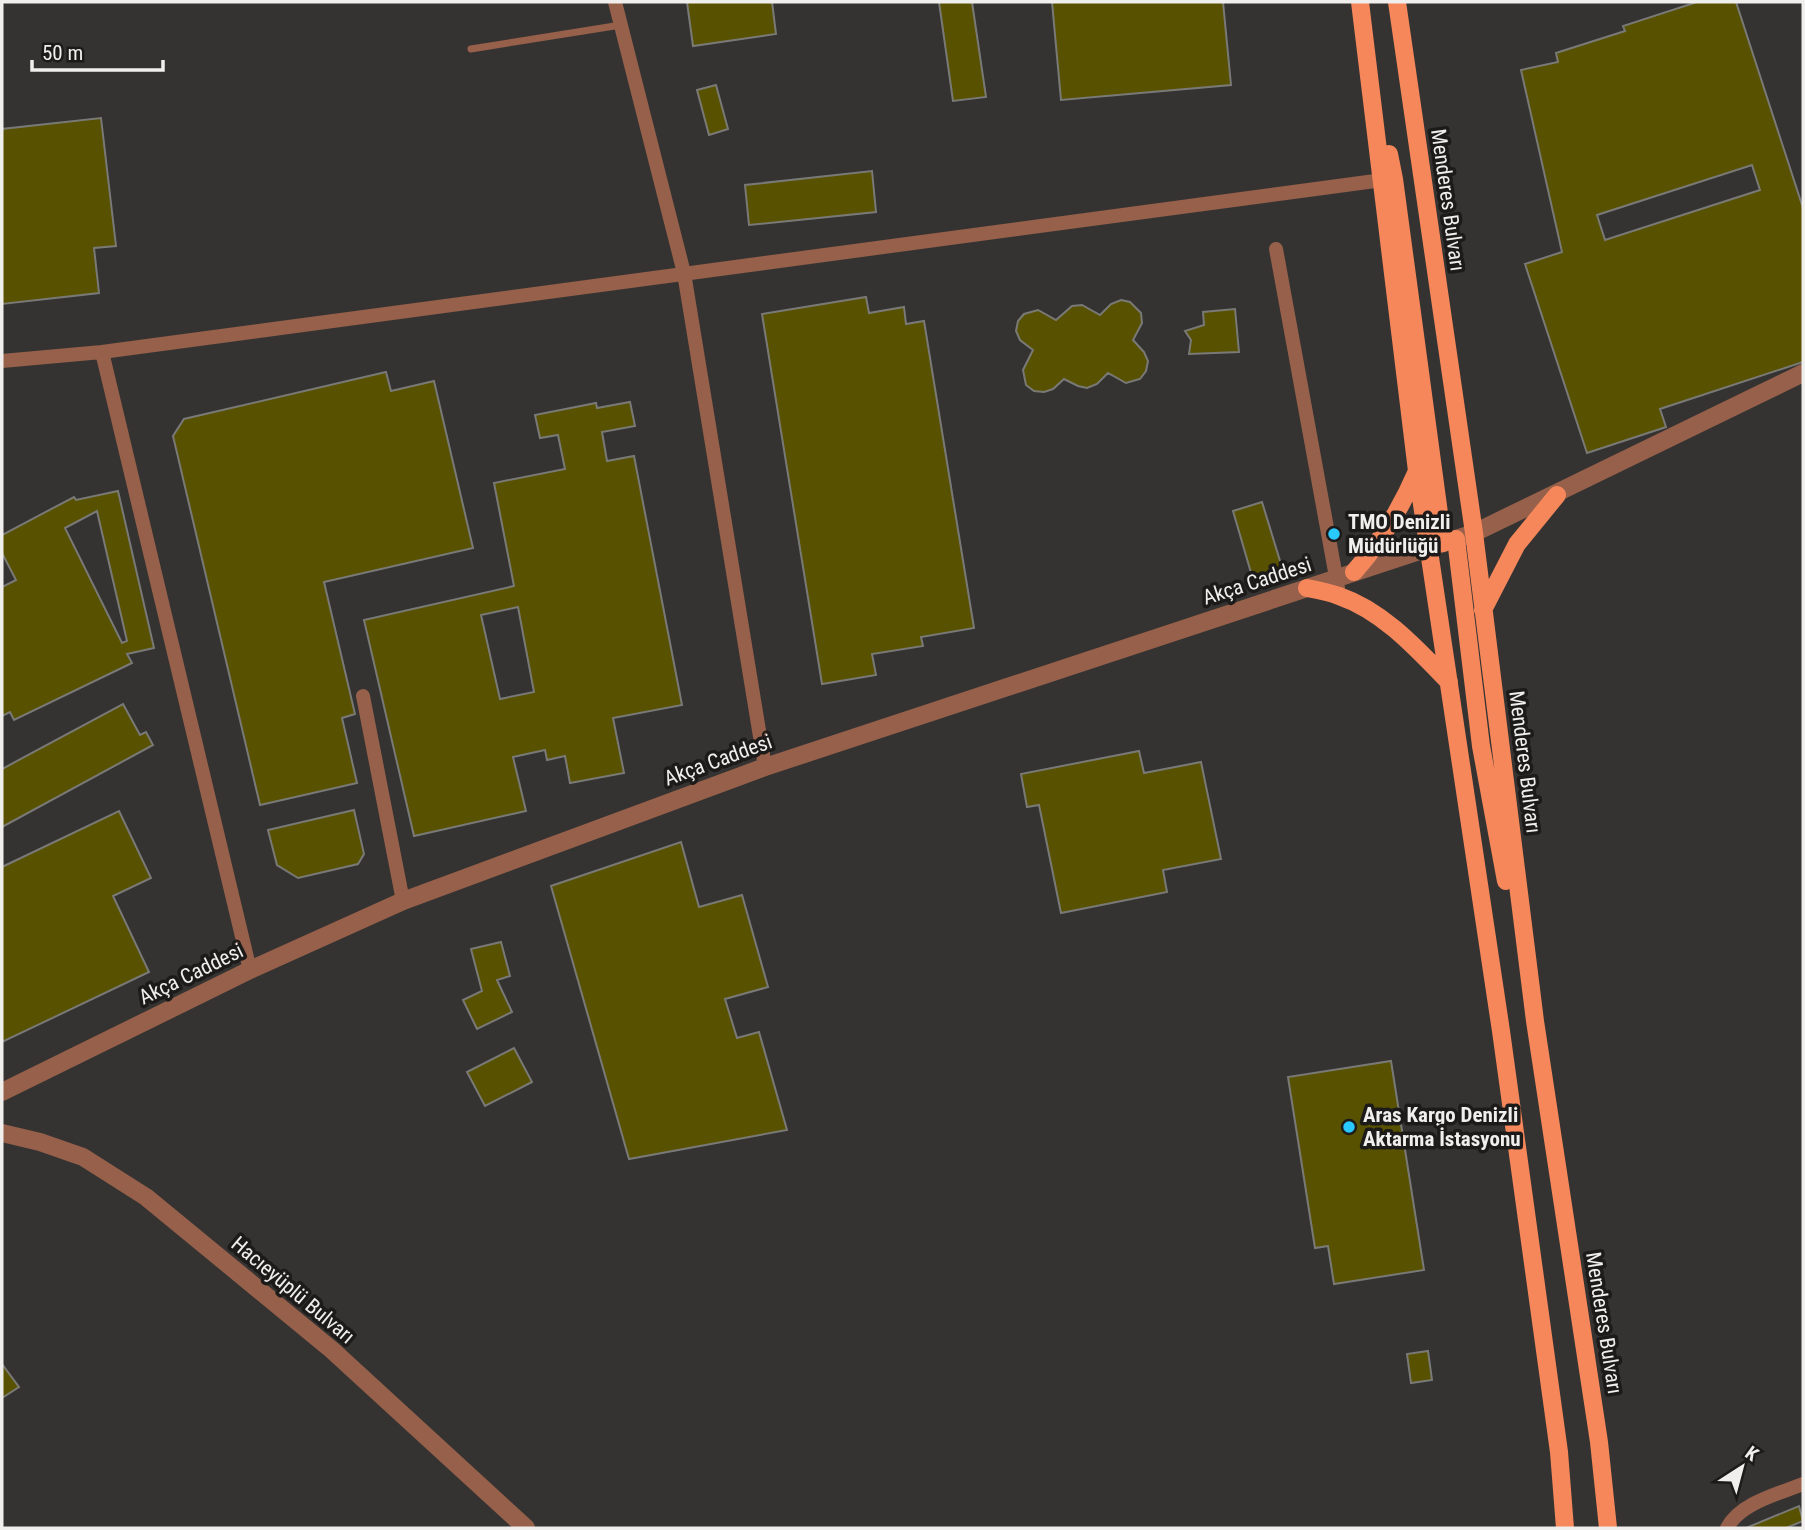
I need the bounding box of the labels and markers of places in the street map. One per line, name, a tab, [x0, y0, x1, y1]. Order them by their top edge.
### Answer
place label: TMO Denizli Müdürlüğü	[1348, 510, 1450, 558]
marker: TMO Denizli Müdürlüğü	[1326, 526, 1342, 542]
place label: Aras Kargo Denizli Aktarma İstasyonu	[1363, 1103, 1521, 1151]
marker: Aras Kargo Denizli Aktarma İstasyonu	[1341, 1119, 1357, 1135]

